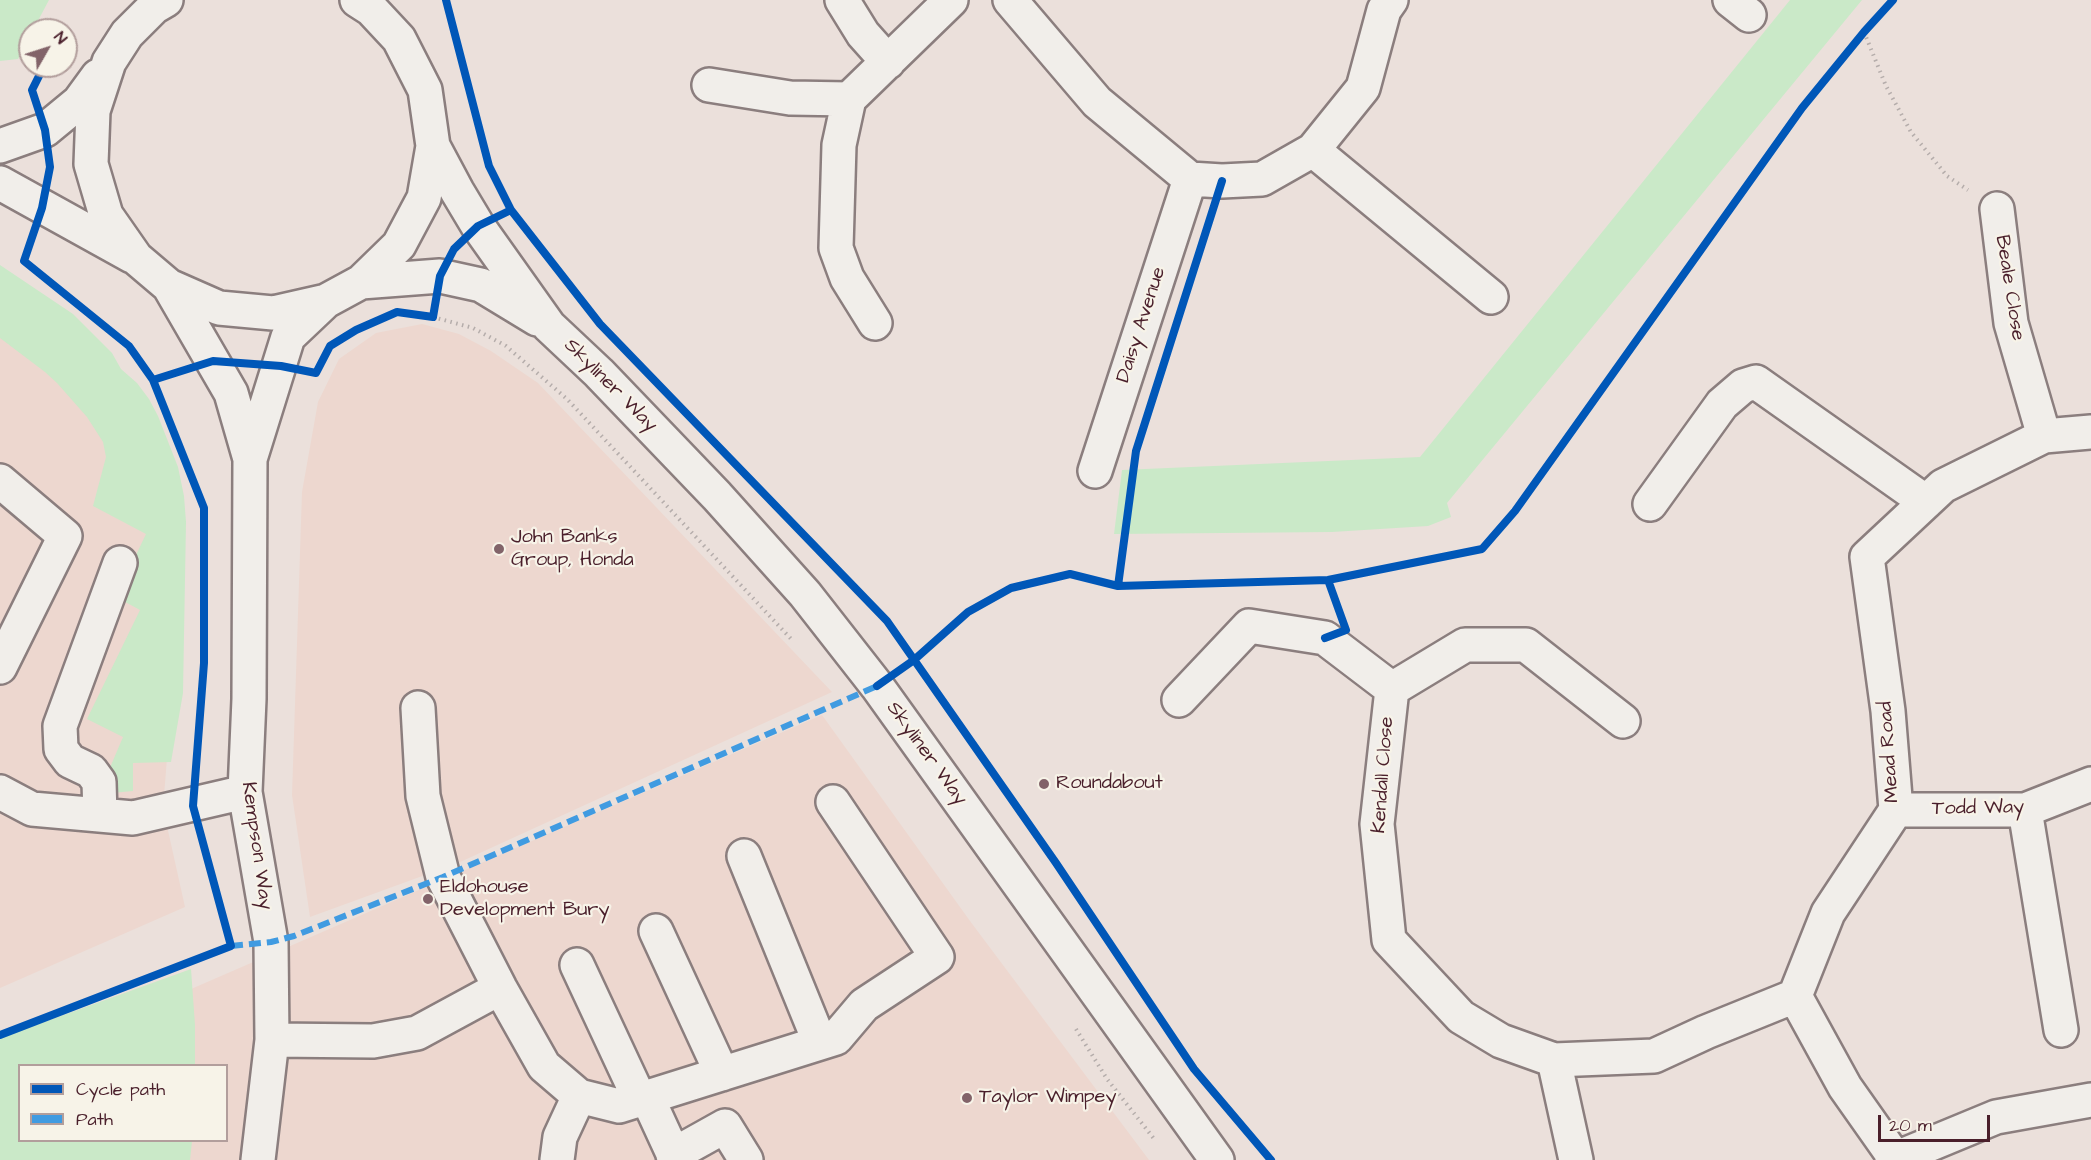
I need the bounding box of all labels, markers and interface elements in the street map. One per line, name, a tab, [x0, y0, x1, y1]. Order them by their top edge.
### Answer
north arrow	[18, 18, 78, 78]
text: N	[49, 27, 72, 49]
street label: Beale Close	[1989, 233, 2029, 343]
street label: Daisy Avenue	[1112, 264, 1172, 386]
street label: Skyliner Way	[558, 334, 662, 438]
place label: John Banks Group, Honda	[511, 526, 634, 573]
marker: John Banks Group, Honda	[492, 542, 506, 556]
street label: Skyliner Way	[880, 698, 972, 810]
street label: Mead Road	[1874, 700, 1906, 804]
street label: Kendall Close	[1368, 716, 1400, 834]
place label: Roundabout	[1056, 772, 1163, 796]
marker: Roundabout	[1037, 777, 1051, 791]
street label: Kempson Way	[235, 781, 277, 911]
street label: Todd Way	[1932, 796, 2024, 822]
place label: Eldohouse Development Bury	[440, 876, 609, 923]
marker: Eldohouse Development Bury	[421, 892, 435, 906]
legend	[18, 1064, 228, 1142]
text: Cycle path	[76, 1077, 165, 1102]
place label: Taylor Wimpey	[979, 1086, 1116, 1110]
marker: Taylor Wimpey	[960, 1091, 974, 1105]
scale bar	[1881, 1103, 1994, 1141]
text: Path	[76, 1107, 113, 1132]
text: 20 m	[1889, 1113, 1932, 1138]

